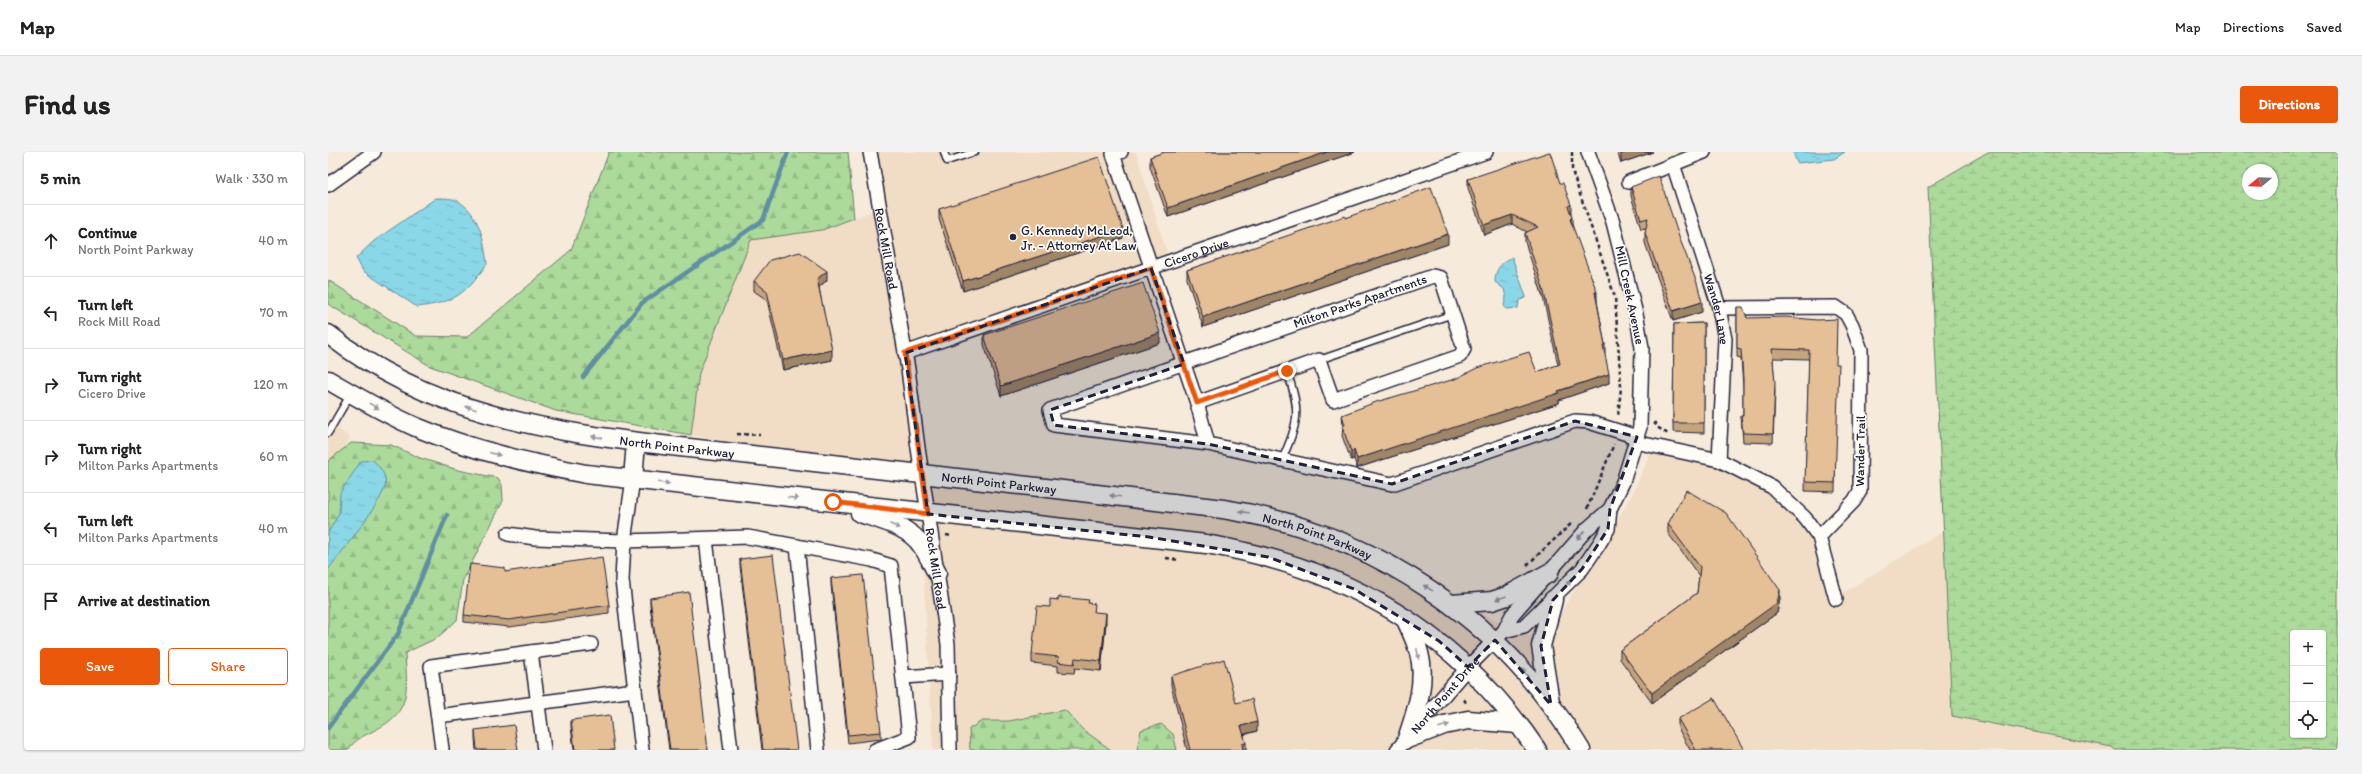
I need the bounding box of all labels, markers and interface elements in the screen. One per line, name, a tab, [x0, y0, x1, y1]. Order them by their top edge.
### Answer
text: Map	[20, 16, 55, 39]
text: Map	[2175, 19, 2201, 36]
text: Directions	[2223, 19, 2284, 36]
text: Saved	[2306, 19, 2342, 36]
button: Directions	[2240, 86, 2338, 123]
text: Find us	[24, 87, 111, 121]
north arrow	[2242, 164, 2278, 200]
text: 5 min	[40, 168, 80, 188]
text: Walk · 330 m	[215, 171, 288, 186]
street label: Rock Mill Road	[872, 207, 901, 291]
place label: G. Kennedy McLeod, Jr. - Attorney At Law	[1021, 223, 1137, 253]
text: Continue	[78, 224, 137, 242]
icon: ahead	[40, 230, 62, 252]
marker: G. Kennedy McLeod, Jr. - Attorney At Law	[1008, 232, 1018, 242]
text: 40 m	[258, 233, 288, 248]
street label: Cicero Drive	[1162, 234, 1231, 270]
text: North Point Parkway	[78, 242, 193, 257]
street label: Mill Creek Avenue	[1612, 244, 1648, 346]
street label: Milton Parks Apartments	[1291, 271, 1429, 331]
street label: Wander Lane	[1701, 272, 1733, 345]
text: Turn left	[78, 296, 133, 314]
icon: left	[40, 302, 62, 324]
text: 70 m	[260, 305, 288, 320]
text: Rock Mill Road	[78, 314, 161, 329]
route end	[1278, 362, 1296, 380]
text: Turn right	[78, 368, 142, 386]
icon: right	[40, 374, 62, 396]
text: 120 m	[253, 377, 288, 392]
text: Cicero Drive	[78, 386, 146, 401]
one-way arrow	[368, 403, 380, 410]
one-way arrow	[464, 405, 476, 411]
street label: Wander Trail	[1852, 415, 1868, 487]
street label: North Point Parkway	[619, 432, 735, 461]
one-way arrow	[591, 434, 603, 440]
text: Turn right	[78, 440, 142, 458]
icon: right	[40, 446, 62, 468]
text: 60 m	[259, 449, 288, 464]
one-way arrow	[489, 451, 501, 457]
text: Milton Parks Apartments	[78, 458, 218, 473]
street label: North Point Parkway	[941, 469, 1057, 497]
one-way arrow	[658, 480, 670, 486]
route start	[824, 493, 842, 511]
one-way arrow	[1109, 493, 1121, 500]
one-way arrow	[787, 495, 799, 501]
one-way arrow	[1238, 509, 1250, 515]
street label: North Point Parkway	[1261, 509, 1375, 562]
text: Turn left	[78, 512, 133, 530]
icon: left	[40, 518, 62, 540]
text: 40 m	[258, 521, 288, 536]
one-way arrow	[890, 523, 901, 529]
street label: Rock Mill Road	[923, 527, 950, 611]
text: Milton Parks Apartments	[78, 530, 218, 545]
one-way arrow	[1577, 530, 1586, 540]
one-way arrow	[1562, 580, 1572, 590]
one-way arrow	[1423, 584, 1433, 592]
icon: arrive	[40, 590, 62, 612]
text: Arrive at destination	[78, 592, 210, 610]
one-way arrow	[1495, 595, 1507, 601]
map controls	[2290, 630, 2326, 738]
button: +	[2290, 630, 2326, 666]
button: Save	[40, 648, 160, 685]
button: Share	[168, 648, 288, 685]
one-way arrow	[1416, 648, 1422, 661]
street label: North Point Drive	[1407, 653, 1482, 736]
button: −	[2290, 666, 2326, 702]
one-way arrow	[1521, 668, 1530, 679]
button: locate	[2290, 702, 2326, 738]
one-way arrow	[1438, 723, 1450, 729]

